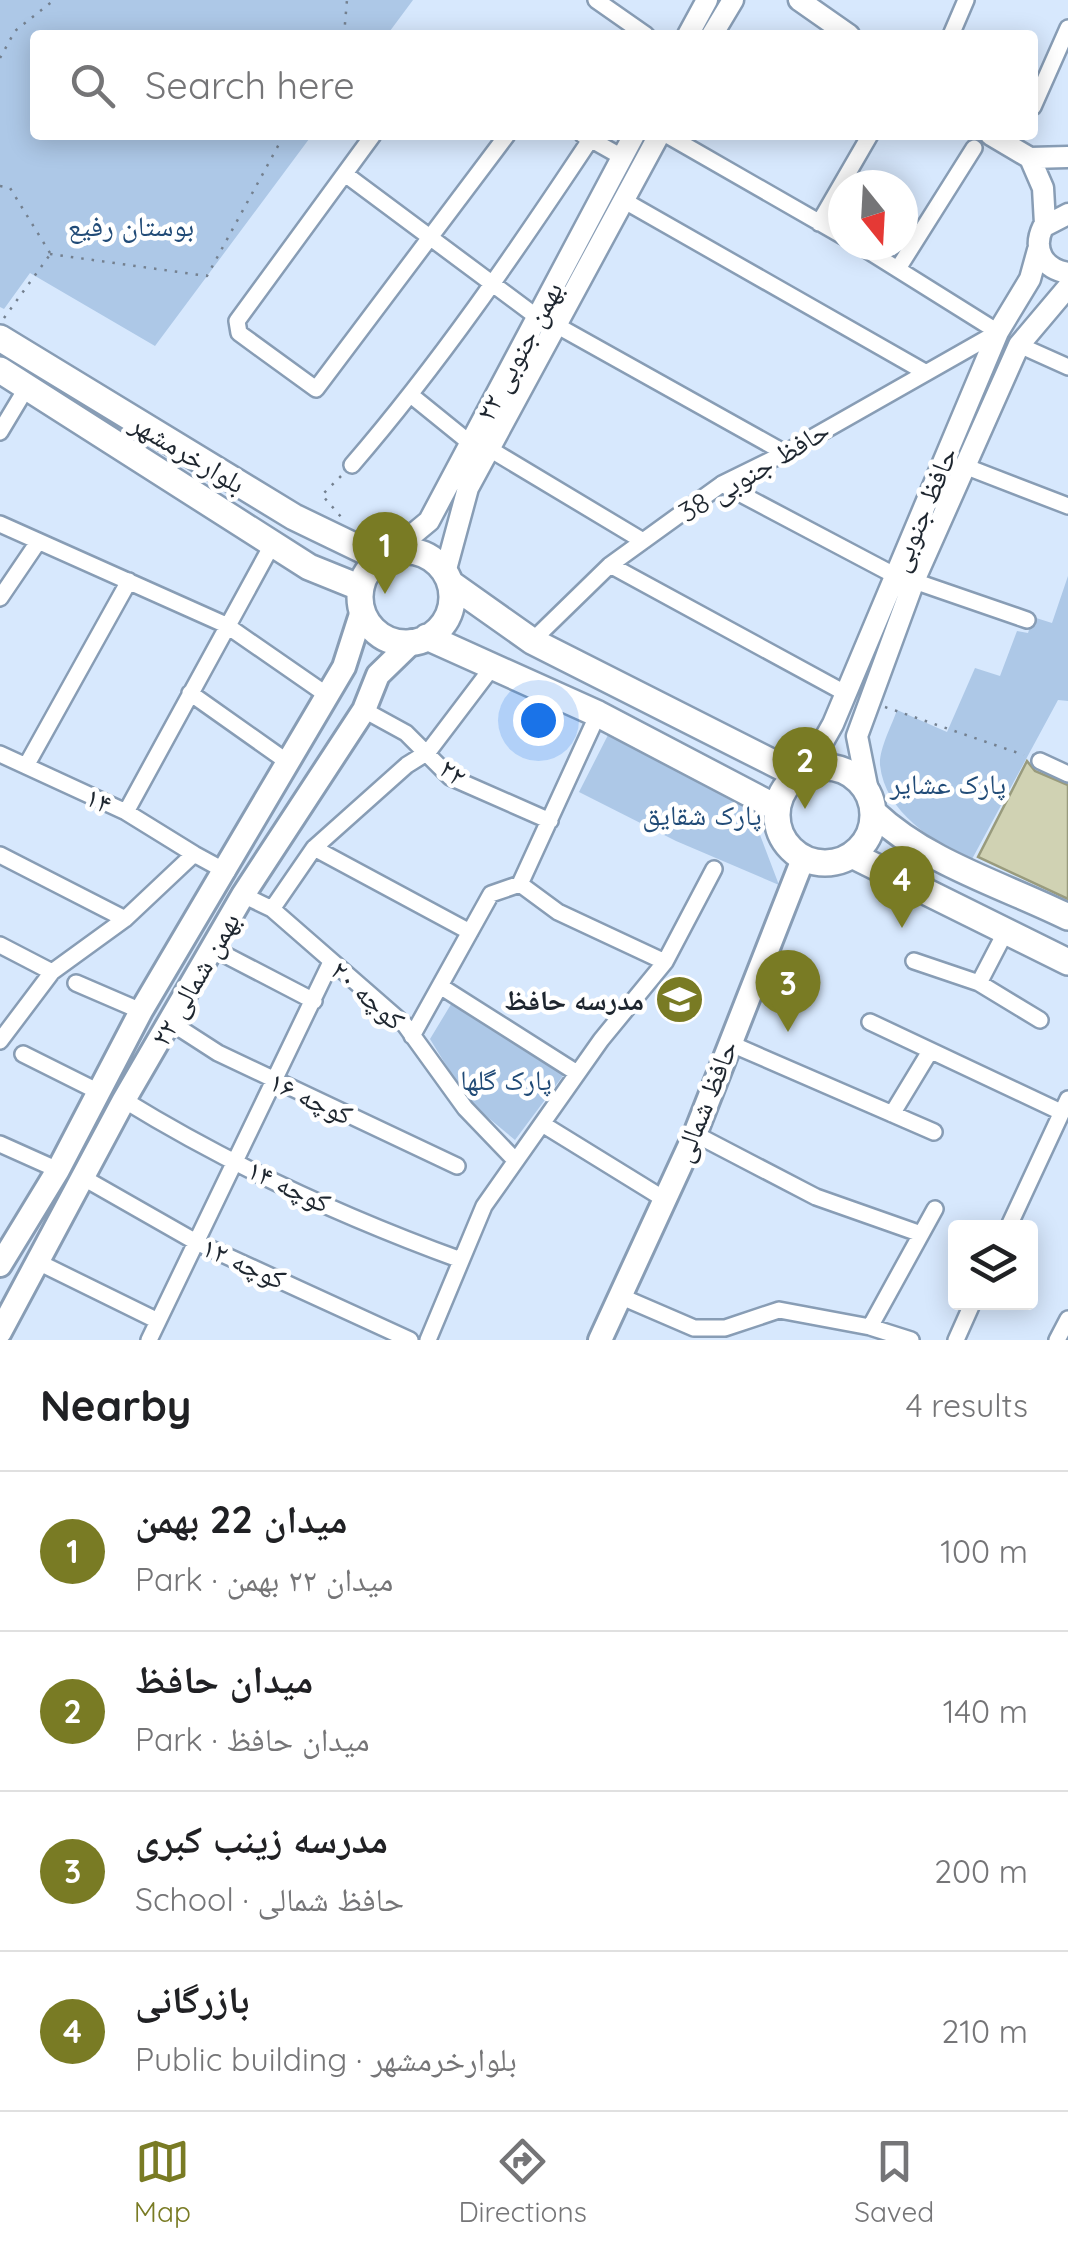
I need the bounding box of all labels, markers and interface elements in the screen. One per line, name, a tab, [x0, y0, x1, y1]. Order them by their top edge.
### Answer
search box	[30, 30, 1038, 140]
icon: search	[65, 58, 120, 113]
text: Search here	[145, 61, 355, 109]
north arrow	[828, 170, 918, 260]
park label: بوستان رفیع	[68, 208, 194, 244]
street label: ۲۲ بهمن جنوبی	[467, 275, 571, 427]
street label: بلوارخرمشهر	[124, 404, 252, 500]
street label: حافظ جنوبی 38	[672, 412, 836, 530]
street label: حافظ جنوبی	[881, 441, 965, 577]
pin: 1	[352, 512, 418, 594]
your location	[513, 695, 564, 746]
pin: 2	[772, 726, 838, 809]
street label: ۲۲	[433, 750, 474, 793]
park label: پارک عشایر	[889, 766, 1006, 801]
street label: ۱۴	[80, 778, 118, 821]
park label: پارک شقایق	[642, 797, 762, 833]
pin: 4	[870, 846, 934, 928]
street label: ۲۲ بهمن شمالی	[142, 905, 248, 1053]
pin: 3	[756, 950, 820, 1032]
street label: کوچه ۲۰	[324, 952, 413, 1037]
school or university icon: مدرسه حافظ	[653, 974, 705, 1026]
place label: مدرسه حافظ	[504, 982, 644, 1017]
street label: حافظ شمالی	[664, 1035, 746, 1167]
park label: پارک گلها	[460, 1062, 552, 1097]
street label: کوچه ۱۶	[264, 1063, 359, 1132]
street label: کوچه ۱۴	[242, 1151, 337, 1220]
map controls	[948, 1220, 1038, 1310]
button: layers	[948, 1220, 1038, 1310]
street label: کوچه ۱۲	[197, 1229, 292, 1297]
text: Nearby	[40, 1379, 191, 1432]
text: 4 results	[906, 1385, 1028, 1425]
text: میدان 22 بهمن	[135, 1495, 347, 1543]
text: 1	[66, 1531, 79, 1571]
text: 100 m	[940, 1531, 1028, 1571]
text: Park · میدان ۲۲ بهمن	[135, 1559, 393, 1599]
text: میدان حافظ	[135, 1655, 313, 1703]
text: 2	[63, 1691, 82, 1731]
text: 140 m	[943, 1691, 1028, 1731]
text: Park · میدان حافظ	[135, 1719, 370, 1759]
text: مدرسه زینب کبری	[135, 1815, 388, 1863]
text: 3	[64, 1851, 81, 1891]
text: 200 m	[934, 1851, 1028, 1891]
text: School · حافظ شمالی	[135, 1879, 404, 1919]
text: بازرگانی	[135, 1975, 250, 2023]
text: 4	[63, 2011, 82, 2051]
text: 210 m	[941, 2011, 1028, 2051]
text: Public building · بلوارخرمشهر	[135, 2039, 517, 2079]
tab: Map	[134, 2134, 191, 2229]
tab: Directions	[458, 2134, 587, 2229]
tab: Saved	[854, 2134, 934, 2229]

